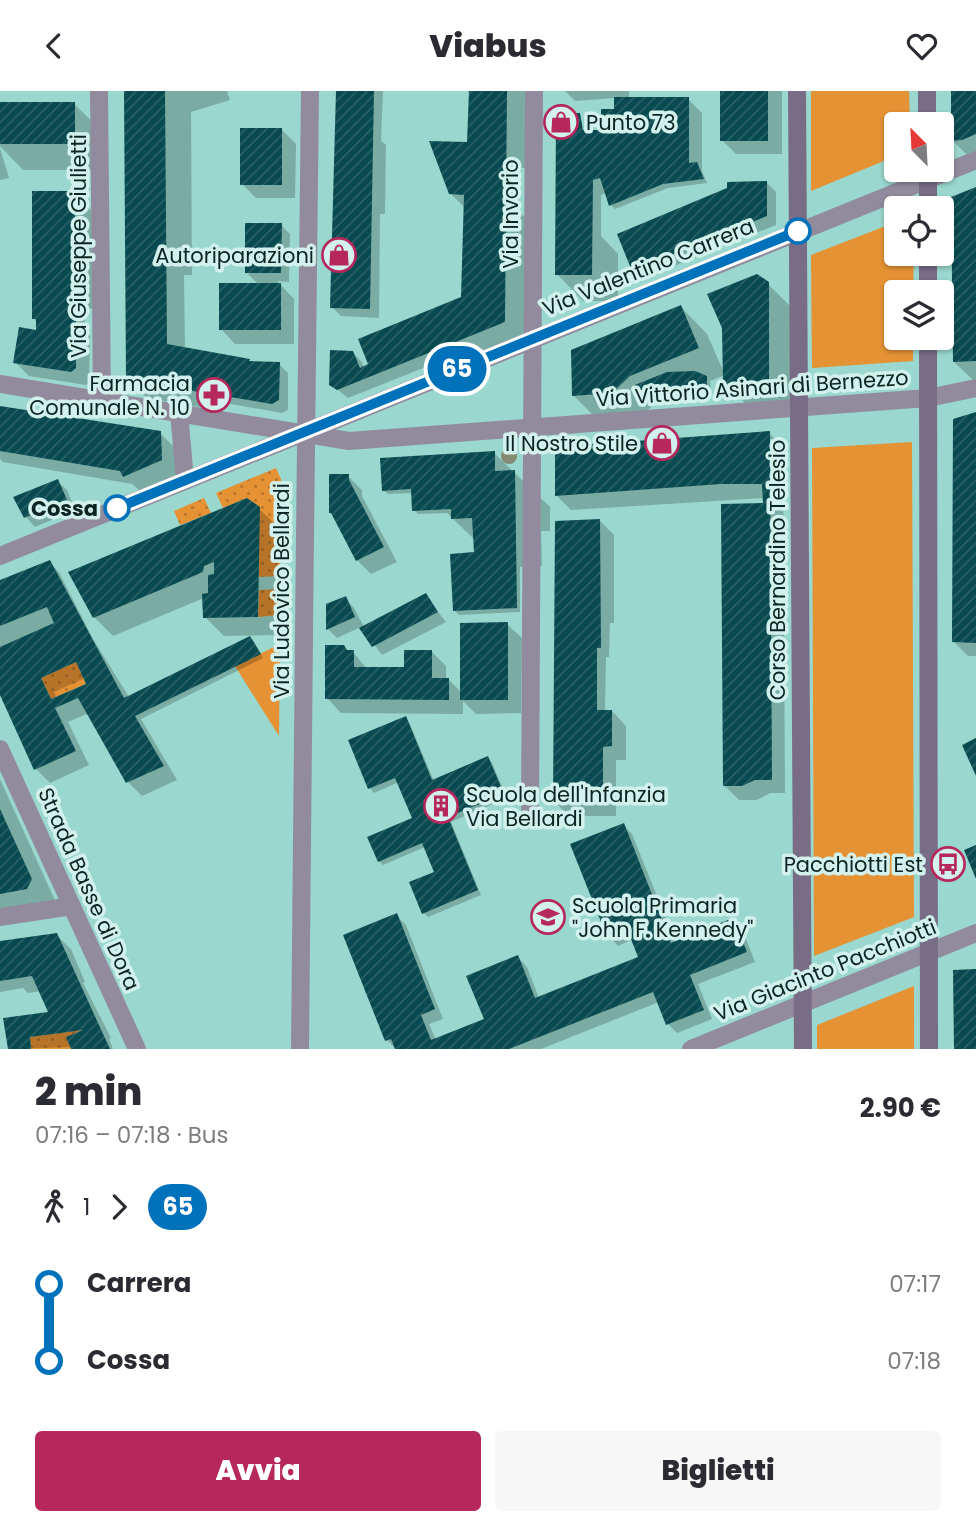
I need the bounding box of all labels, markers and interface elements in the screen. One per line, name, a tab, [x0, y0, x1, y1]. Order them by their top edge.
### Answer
text: Viabus	[429, 23, 547, 68]
icon: back	[35, 27, 73, 65]
icon: heart	[903, 27, 941, 65]
shop icon: Punto 73	[542, 103, 580, 141]
place label: Punto 73	[586, 108, 676, 137]
north arrow	[884, 112, 954, 182]
map controls	[884, 112, 954, 350]
street label: Via Giuseppe Giulietti	[64, 134, 93, 358]
street label: Via Invorio	[496, 159, 525, 269]
button: locate	[884, 196, 954, 266]
street label: Via Valentino Carrera	[538, 211, 758, 323]
unlabelled marker	[785, 218, 811, 244]
shop icon: Autoriparazioni	[320, 236, 358, 274]
place label: Autoriparazioni	[155, 241, 314, 270]
button: layers	[884, 280, 954, 350]
line badge: 65	[426, 346, 489, 392]
text: 65	[442, 352, 472, 385]
street label: Via Vittorio Asinari di Bernezzo	[595, 363, 909, 413]
place label: Farmacia Comunale N. 10	[29, 369, 190, 422]
pharmacy icon: Farmacia Comunale N. 10	[195, 376, 233, 414]
shop icon: Il Nostro Stile	[643, 424, 681, 462]
place label: Il Nostro Stile	[505, 429, 638, 458]
street label: Corso Bernardino Telesio	[763, 440, 792, 700]
street label: Via Ludovico Bellardi	[267, 483, 296, 699]
place label: Cossa	[31, 494, 98, 523]
marker: Cossa	[104, 495, 130, 521]
place label: Scuola dell'Infanzia Via Bellardi	[466, 780, 666, 833]
street label: Strada Basse di Dora	[31, 783, 147, 995]
building icon: Scuola dell'Infanzia Via Bellardi	[422, 787, 460, 825]
bus stop icon: Pacchiotti Est	[929, 845, 967, 883]
place label: Pacchiotti Est	[784, 850, 923, 879]
place label: Scuola Primaria "John F. Kennedy"	[572, 891, 753, 944]
school or university icon: Scuola Primaria "John F. Kennedy"	[529, 898, 567, 936]
street label: Via Giacinto Pacchiotti	[710, 912, 940, 1028]
text: 2 min	[35, 1065, 142, 1118]
text: 2.90 €	[860, 1090, 941, 1126]
text: 07:16 – 07:18 · Bus	[35, 1119, 228, 1151]
icon: walk	[35, 1188, 73, 1226]
icon: forward	[100, 1188, 138, 1226]
text: 65	[162, 1190, 193, 1223]
text: 1	[83, 1191, 90, 1223]
text: Carrera	[87, 1265, 192, 1301]
text: 07:17	[889, 1268, 941, 1300]
text: Cossa	[87, 1342, 170, 1378]
text: 07:18	[887, 1345, 941, 1377]
button: Avvia	[35, 1431, 481, 1511]
button: Biglietti	[495, 1431, 941, 1511]

